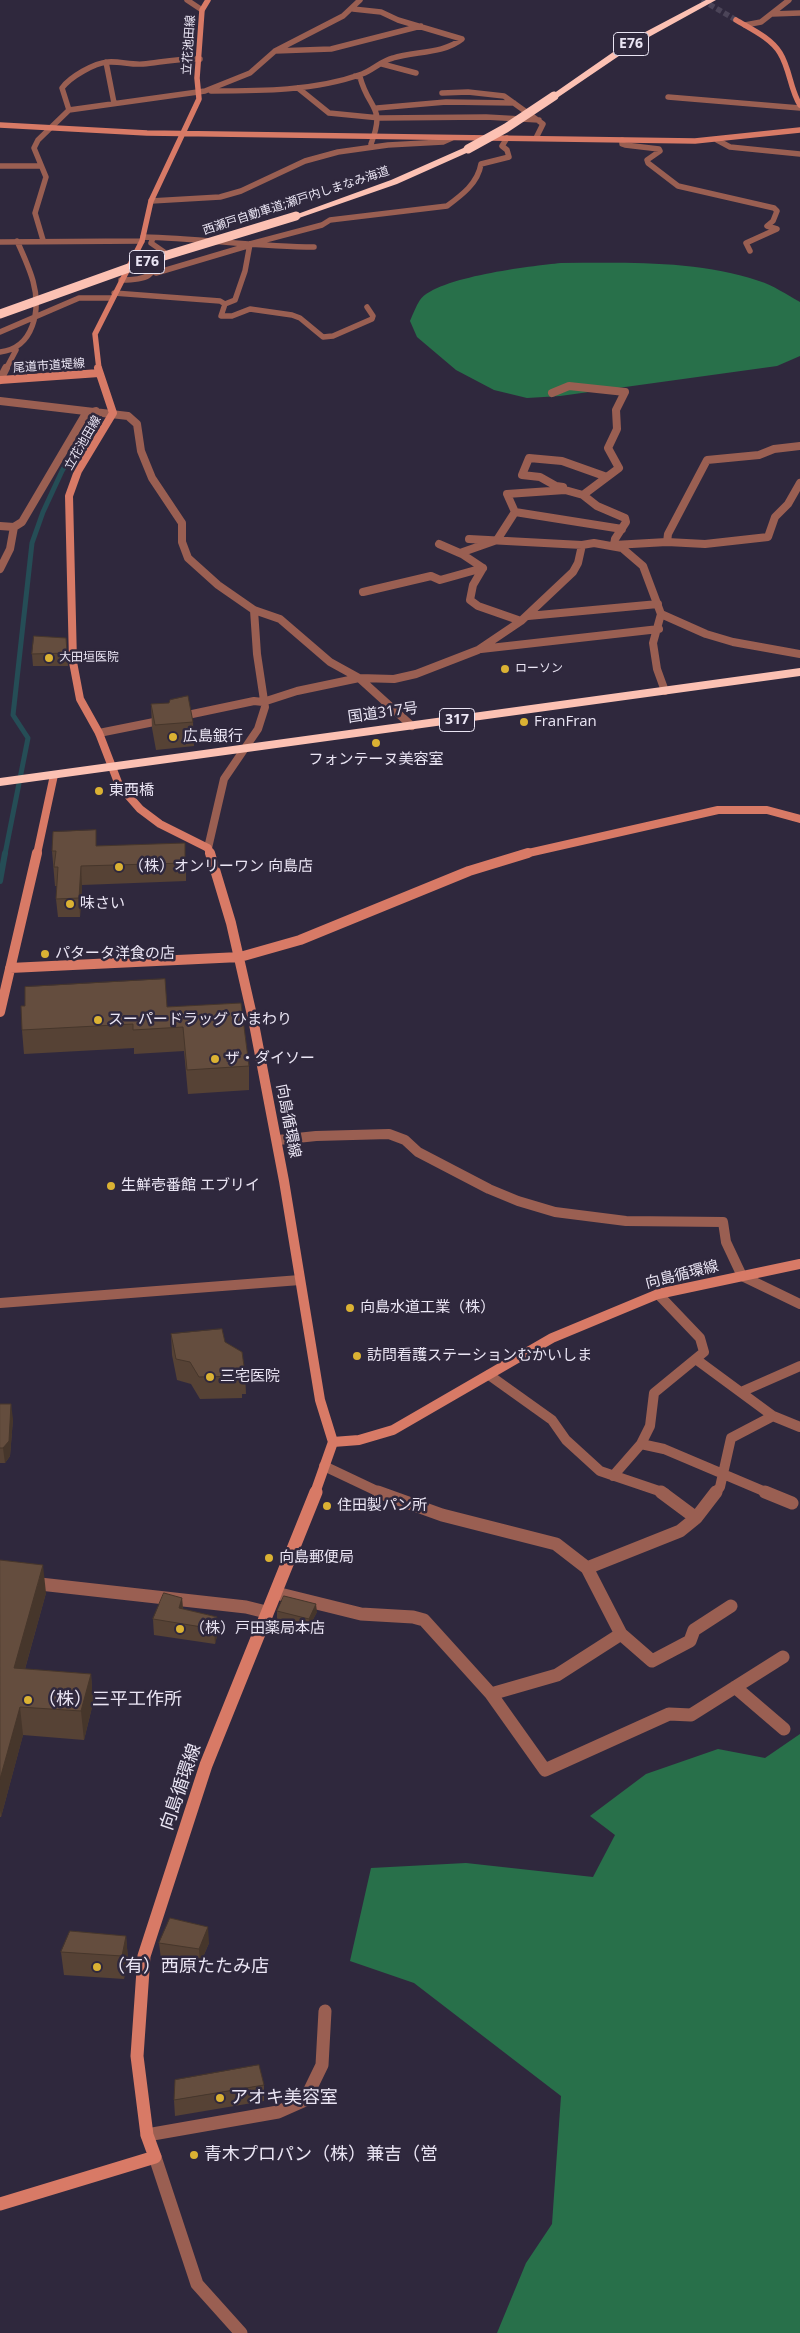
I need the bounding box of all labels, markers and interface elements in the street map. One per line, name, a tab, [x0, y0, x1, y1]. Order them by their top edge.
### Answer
street label: 立花池田線	[180, 15, 198, 75]
road number: E76	[614, 33, 648, 56]
street label: 西瀬戸自動車道;瀬戸内しまなみ海道	[201, 164, 391, 238]
road number: E76	[130, 250, 164, 274]
street label: 尾道市道堤線	[13, 356, 85, 376]
street label: 立花池田線	[62, 413, 104, 473]
place label: 大田垣医院	[59, 651, 119, 665]
marker: 大田垣医院	[43, 652, 55, 664]
place label: ローソン	[515, 662, 563, 676]
marker: ローソン	[499, 663, 511, 675]
street label: 国道317号	[347, 699, 419, 727]
road number: 317	[440, 708, 474, 732]
place label: FranFran	[534, 713, 597, 731]
marker: FranFran	[518, 716, 530, 728]
place label: 広島銀行	[183, 728, 243, 746]
marker: 広島銀行	[167, 731, 179, 743]
marker: フォンテーヌ美容室	[370, 737, 382, 749]
place label: フォンテーヌ美容室	[309, 751, 443, 769]
place label: 東西橋	[109, 782, 154, 800]
marker: 東西橋	[93, 785, 105, 797]
place label: （株）オンリーワン 向島店	[129, 858, 313, 876]
marker: （株）オンリーワン 向島店	[113, 861, 125, 873]
place label: 味さい	[80, 895, 125, 913]
marker: 味さい	[64, 898, 76, 910]
place label: パタータ洋食の店	[55, 945, 175, 963]
marker: パタータ洋食の店	[39, 948, 51, 960]
place label: スーパードラッグ ひまわり	[108, 1011, 292, 1029]
marker: スーパードラッグ ひまわり	[92, 1014, 104, 1026]
place label: ザ・ダイソー	[225, 1050, 315, 1068]
marker: ザ・ダイソー	[209, 1053, 221, 1065]
street label: 向島循環線	[272, 1082, 304, 1160]
place label: 生鮮壱番館 エブリイ	[121, 1177, 260, 1195]
marker: 生鮮壱番館 エブリイ	[105, 1180, 117, 1192]
street label: 向島循環線	[643, 1257, 721, 1293]
place label: 向島水道工業（株）	[360, 1299, 495, 1317]
marker: 向島水道工業（株）	[344, 1302, 356, 1314]
place label: 訪問看護ステーションむかいしま	[367, 1347, 592, 1365]
marker: 訪問看護ステーションむかいしま	[351, 1350, 363, 1362]
place label: 三宅医院	[220, 1368, 280, 1386]
marker: 三宅医院	[204, 1371, 216, 1383]
place label: 住田製パン所	[337, 1497, 427, 1515]
marker: 住田製パン所	[321, 1500, 333, 1512]
place label: 向島郵便局	[279, 1549, 354, 1567]
marker: 向島郵便局	[263, 1552, 275, 1564]
place label: （株）戸田薬局本店	[190, 1620, 325, 1638]
marker: （株）戸田薬局本店	[174, 1623, 186, 1635]
place label: （株）三平工作所	[38, 1689, 182, 1711]
marker: （株）三平工作所	[22, 1694, 34, 1706]
street label: 向島循環線	[156, 1741, 206, 1833]
place label: （有）西原たたみ店	[107, 1956, 269, 1978]
marker: （有）西原たたみ店	[91, 1961, 103, 1973]
place label: アオキ美容室	[230, 2087, 338, 2109]
marker: アオキ美容室	[214, 2092, 226, 2104]
place label: 青木プロパン（株）兼吉（営	[204, 2144, 438, 2166]
marker: 青木プロパン（株）兼吉（営	[188, 2149, 200, 2161]

